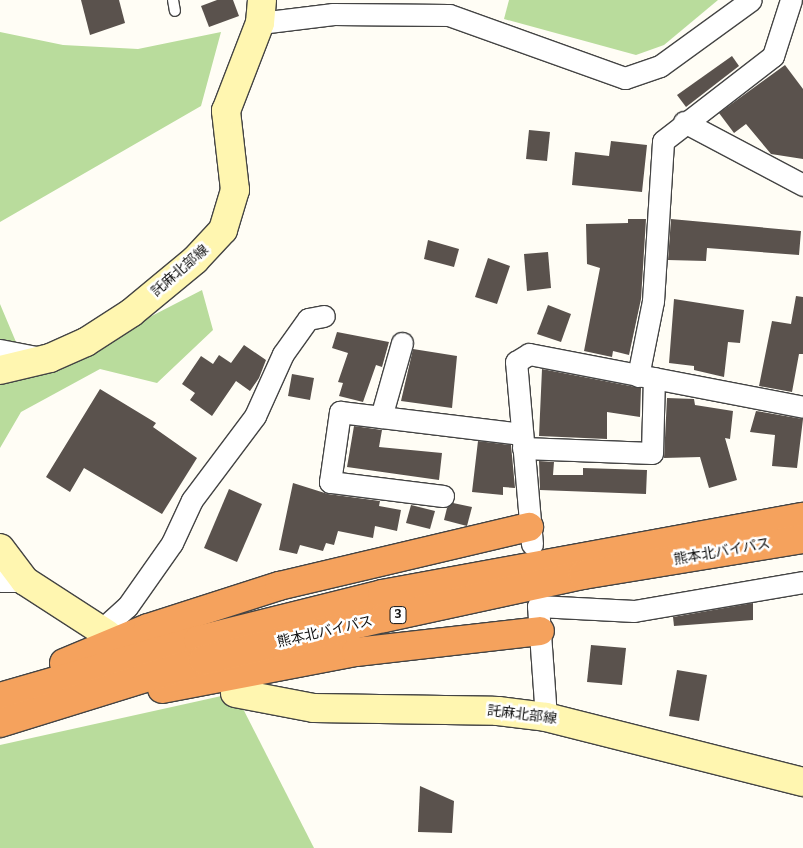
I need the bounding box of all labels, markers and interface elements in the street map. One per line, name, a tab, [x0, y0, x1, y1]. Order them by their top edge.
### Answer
street label: 託麻北部線	[148, 242, 212, 300]
street label: 熊本北バイパス	[672, 535, 772, 569]
road number: 3	[389, 606, 407, 624]
street label: 熊本北バイパス	[275, 613, 375, 651]
street label: 託麻北部線	[486, 702, 558, 728]

